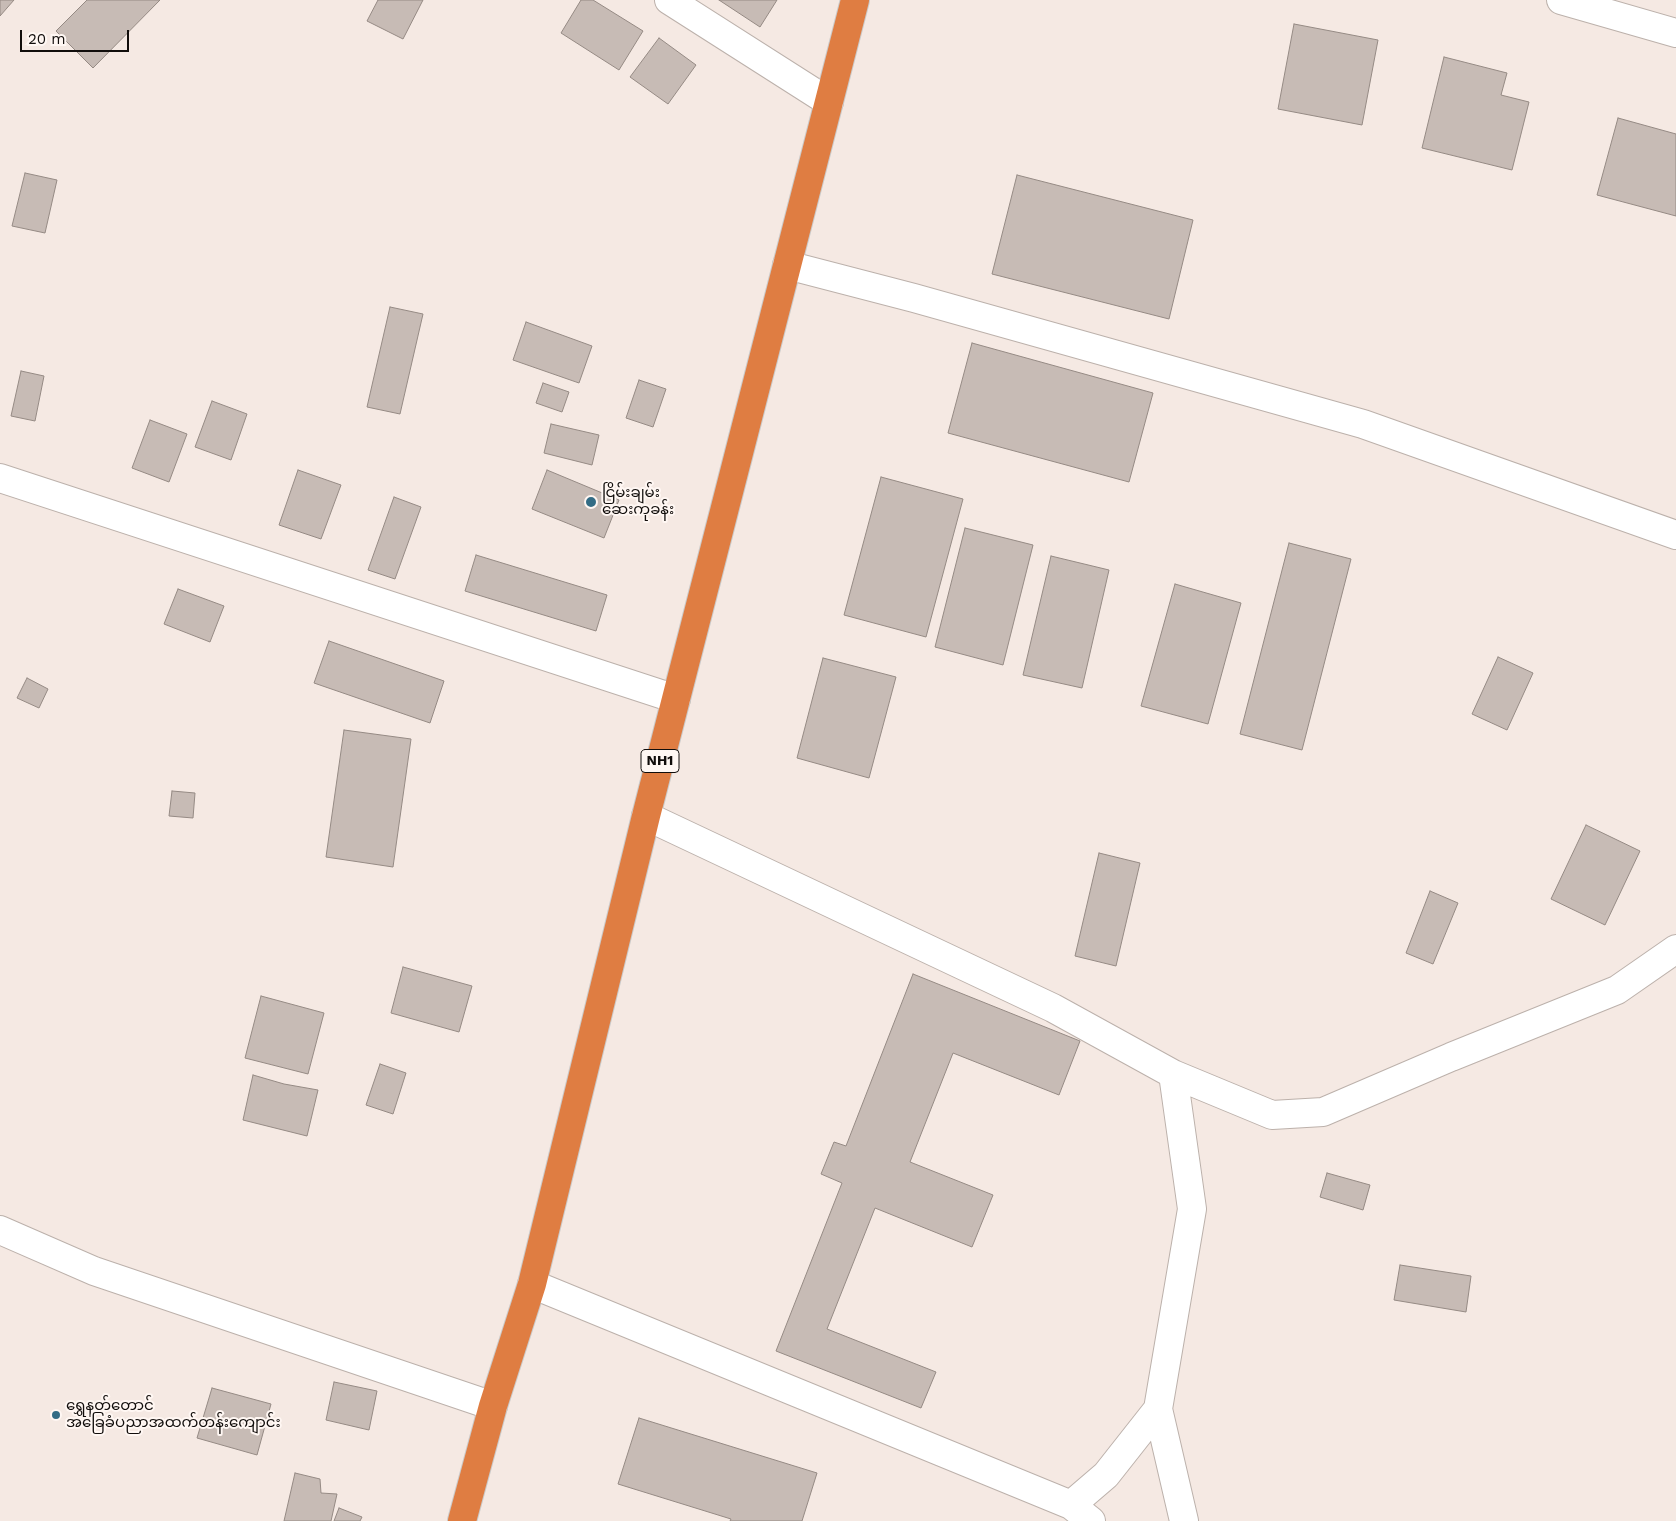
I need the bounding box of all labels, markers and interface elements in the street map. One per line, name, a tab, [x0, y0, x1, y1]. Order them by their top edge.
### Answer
scale bar	[22, 20, 131, 52]
text: 20 m	[28, 30, 66, 48]
place label: ငြိမ်းချမ်း ဆေးကုခန်း	[602, 484, 674, 519]
marker: ငြိမ်းချမ်း ဆေးကုခန်း	[584, 495, 598, 509]
road number: NH1	[641, 749, 679, 772]
place label: ရွှေနတ်တောင် အခြေခံပညာအထက်တန်းကျောင်း	[66, 1397, 281, 1432]
marker: ရွှေနတ်တောင် အခြေခံပညာအထက်တန်းကျောင်း	[50, 1409, 62, 1421]

